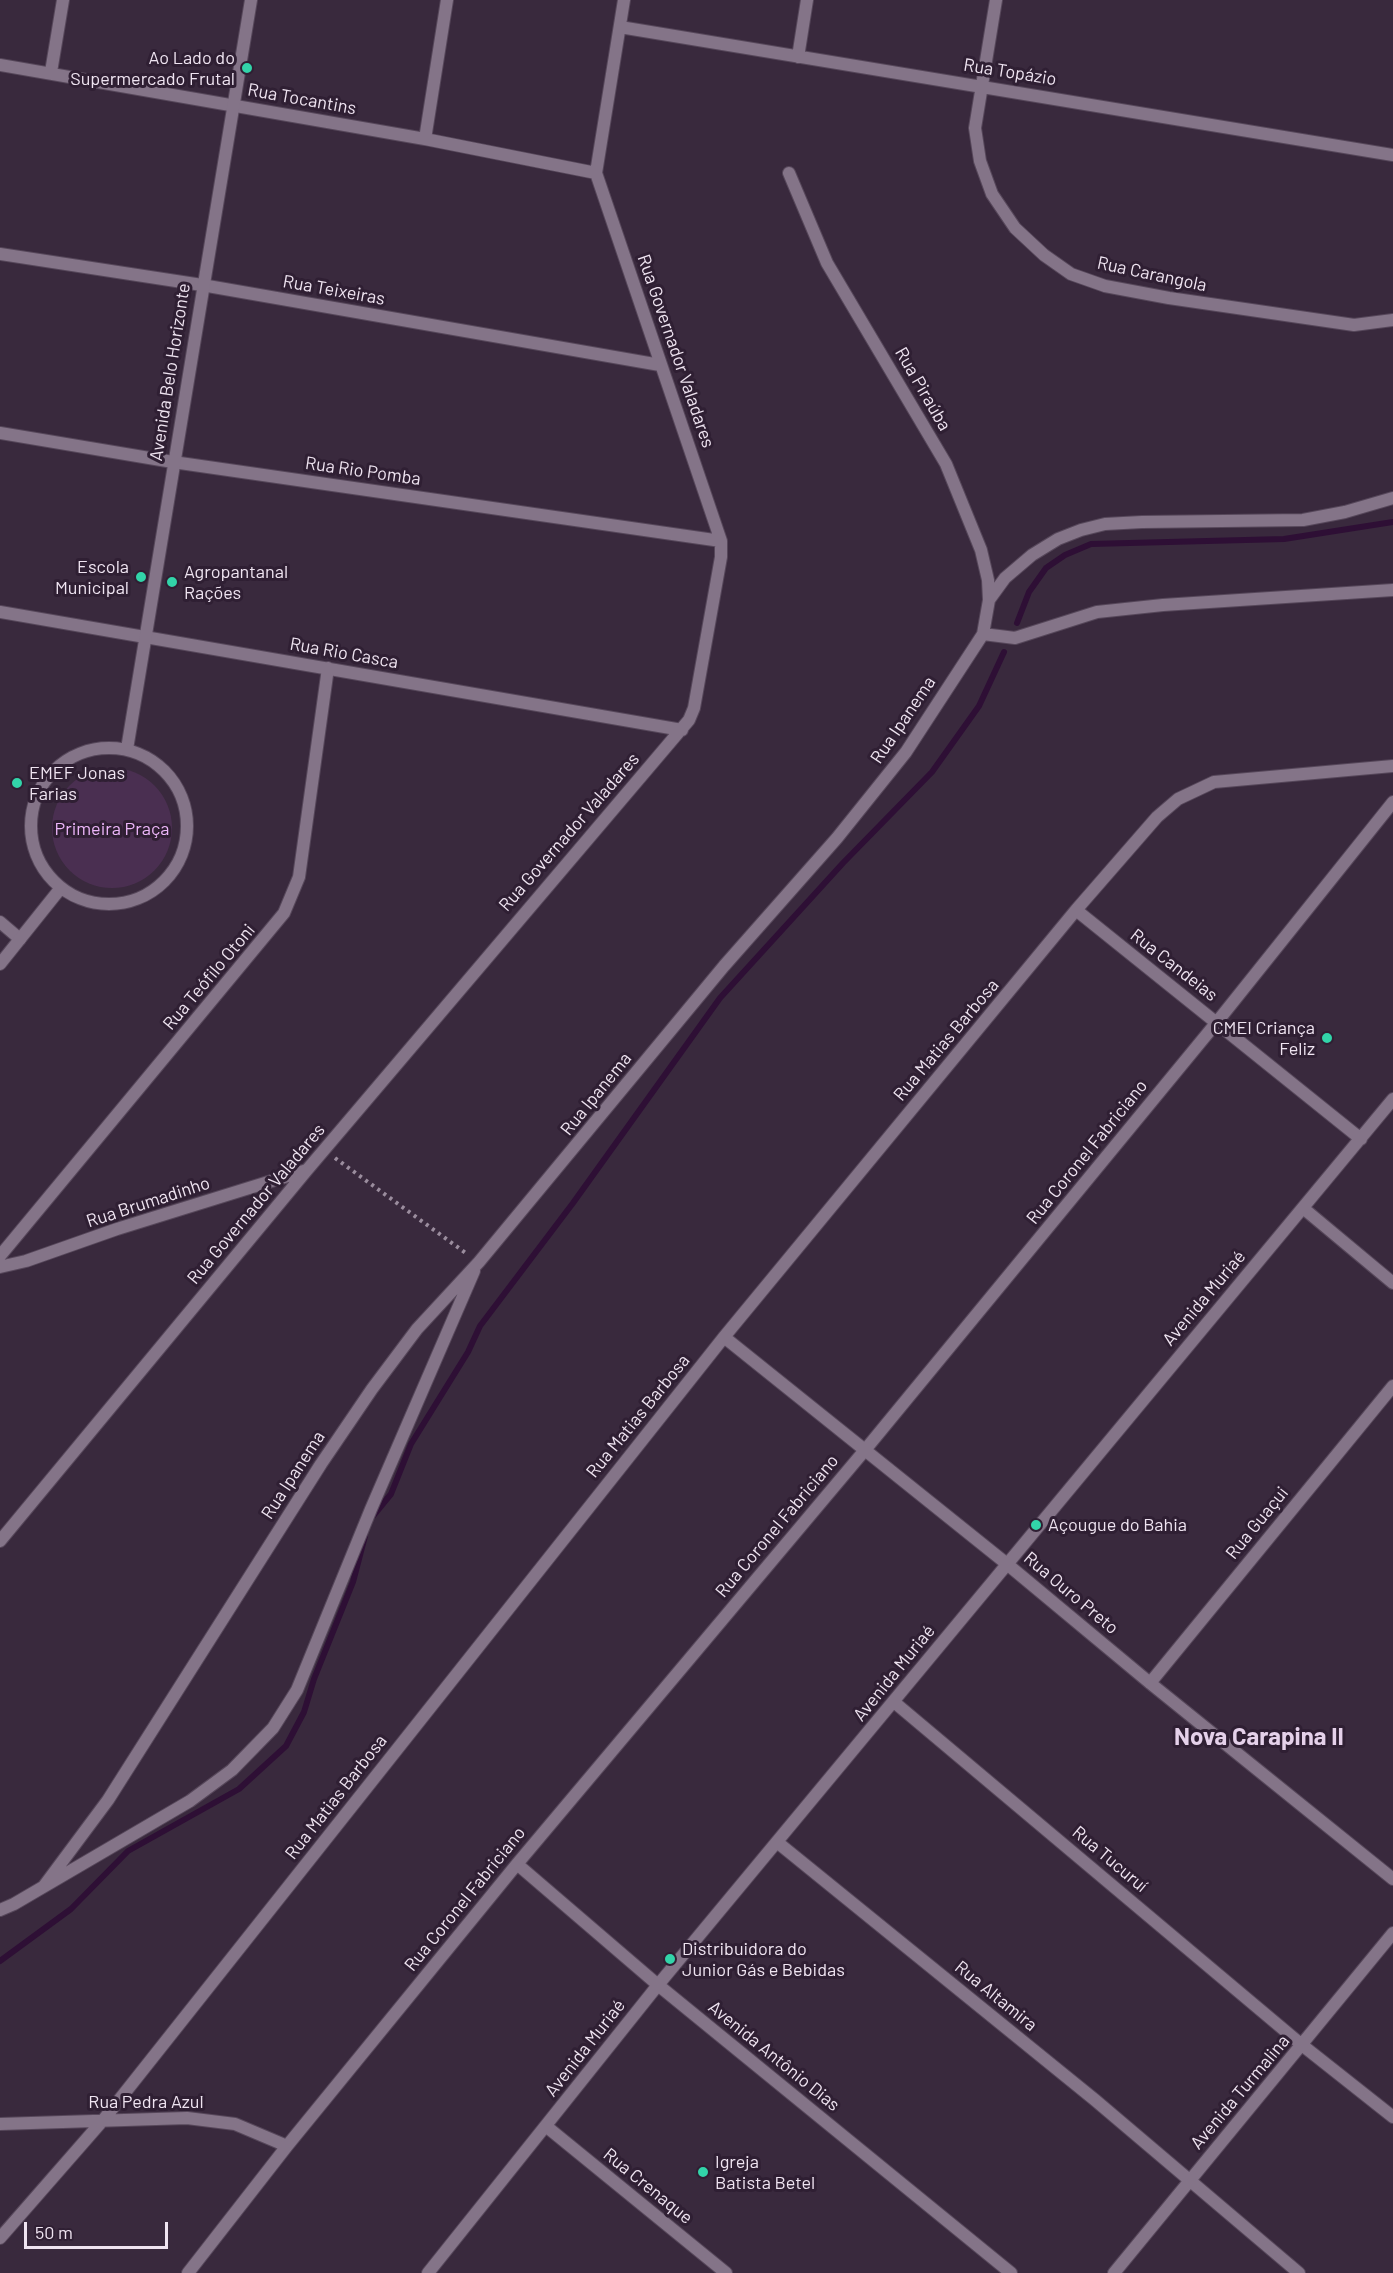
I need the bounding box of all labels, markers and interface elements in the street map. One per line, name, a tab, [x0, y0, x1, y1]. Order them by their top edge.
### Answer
place label: Ao Lado do Supermercado Frutal	[70, 47, 235, 90]
street label: Rua Topázio	[962, 54, 1058, 90]
marker: Ao Lado do Supermercado Frutal	[240, 61, 254, 75]
street label: Rua Tocantins	[246, 79, 358, 119]
street label: Rua Governador Valadares	[633, 252, 719, 450]
street label: Rua Carangola	[1095, 252, 1209, 296]
street label: Rua Teixeiras	[281, 270, 387, 310]
street label: Avenida Belo Horizonte	[145, 282, 195, 462]
street label: Rua Piraúba	[890, 343, 956, 435]
street label: Rua Rio Pomba	[304, 452, 422, 490]
place label: Escola Municipal	[55, 556, 129, 598]
place label: Agropantanal Rações	[184, 561, 288, 604]
marker: Escola Municipal	[134, 570, 148, 584]
marker: Agropantanal Rações	[165, 575, 179, 589]
street label: Rua Rio Casca	[288, 633, 400, 673]
street label: Rua Ipanema	[866, 672, 940, 768]
street label: Rua Governador Valadares	[494, 748, 644, 916]
place label: EMEF Jonas Farias	[29, 762, 125, 804]
marker: EMEF Jonas Farias	[10, 776, 24, 790]
park label: Primeira Praça	[55, 818, 169, 840]
street label: Rua Teófilo Otoni	[158, 920, 260, 1034]
street label: Rua Candeias	[1126, 924, 1222, 1006]
street label: Rua Matias Barbosa	[889, 975, 1003, 1105]
place label: CMEI Criança Feliz	[1213, 1017, 1315, 1060]
marker: CMEI Criança Feliz	[1320, 1031, 1334, 1045]
street label: Rua Ipanema	[556, 1048, 636, 1140]
street label: Rua Coronel Fabriciano	[1022, 1075, 1152, 1229]
street label: Rua Governador Valadares	[183, 1119, 329, 1289]
street label: Rua Brumadinho	[84, 1172, 212, 1232]
street label: Avenida Muriaé	[1158, 1246, 1250, 1350]
street label: Rua Matias Barbosa	[582, 1350, 694, 1482]
street label: Rua Ipanema	[257, 1427, 329, 1523]
street label: Rua Coronel Fabriciano	[711, 1450, 843, 1602]
street label: Rua Guaçui	[1221, 1482, 1293, 1564]
place label: Açougue do Bahia	[1048, 1514, 1187, 1536]
marker: Açougue do Bahia	[1029, 1518, 1043, 1532]
street label: Rua Ouro Preto	[1019, 1547, 1123, 1639]
street label: Avenida Muriaé	[849, 1620, 939, 1726]
district label: Nova Carapina II	[1174, 1723, 1344, 1751]
street label: Rua Matias Barbosa	[281, 1730, 391, 1864]
street label: Rua Tucuruí	[1068, 1821, 1152, 1897]
street label: Rua Coronel Fabriciano	[400, 1822, 530, 1976]
place label: Distribuidora do Junior Gás e Bebidas	[682, 1938, 845, 1980]
marker: Distribuidora do Junior Gás e Bebidas	[663, 1952, 677, 1966]
street label: Rua Altamira	[951, 1956, 1041, 2036]
street label: Avenida Muriaé	[540, 1995, 630, 2101]
street label: Avenida Antônio Dias	[704, 1996, 844, 2116]
street label: Avenida Turmalina	[1186, 2030, 1294, 2154]
street label: Rua Pedra Azul	[88, 2091, 204, 2113]
street label: Rua Crenaque	[599, 2143, 697, 2229]
place label: Igreja Batista Betel	[715, 2151, 815, 2194]
marker: Igreja Batista Betel	[696, 2165, 710, 2179]
scale bar	[27, 2210, 171, 2248]
text: 50 m	[35, 2221, 73, 2243]

